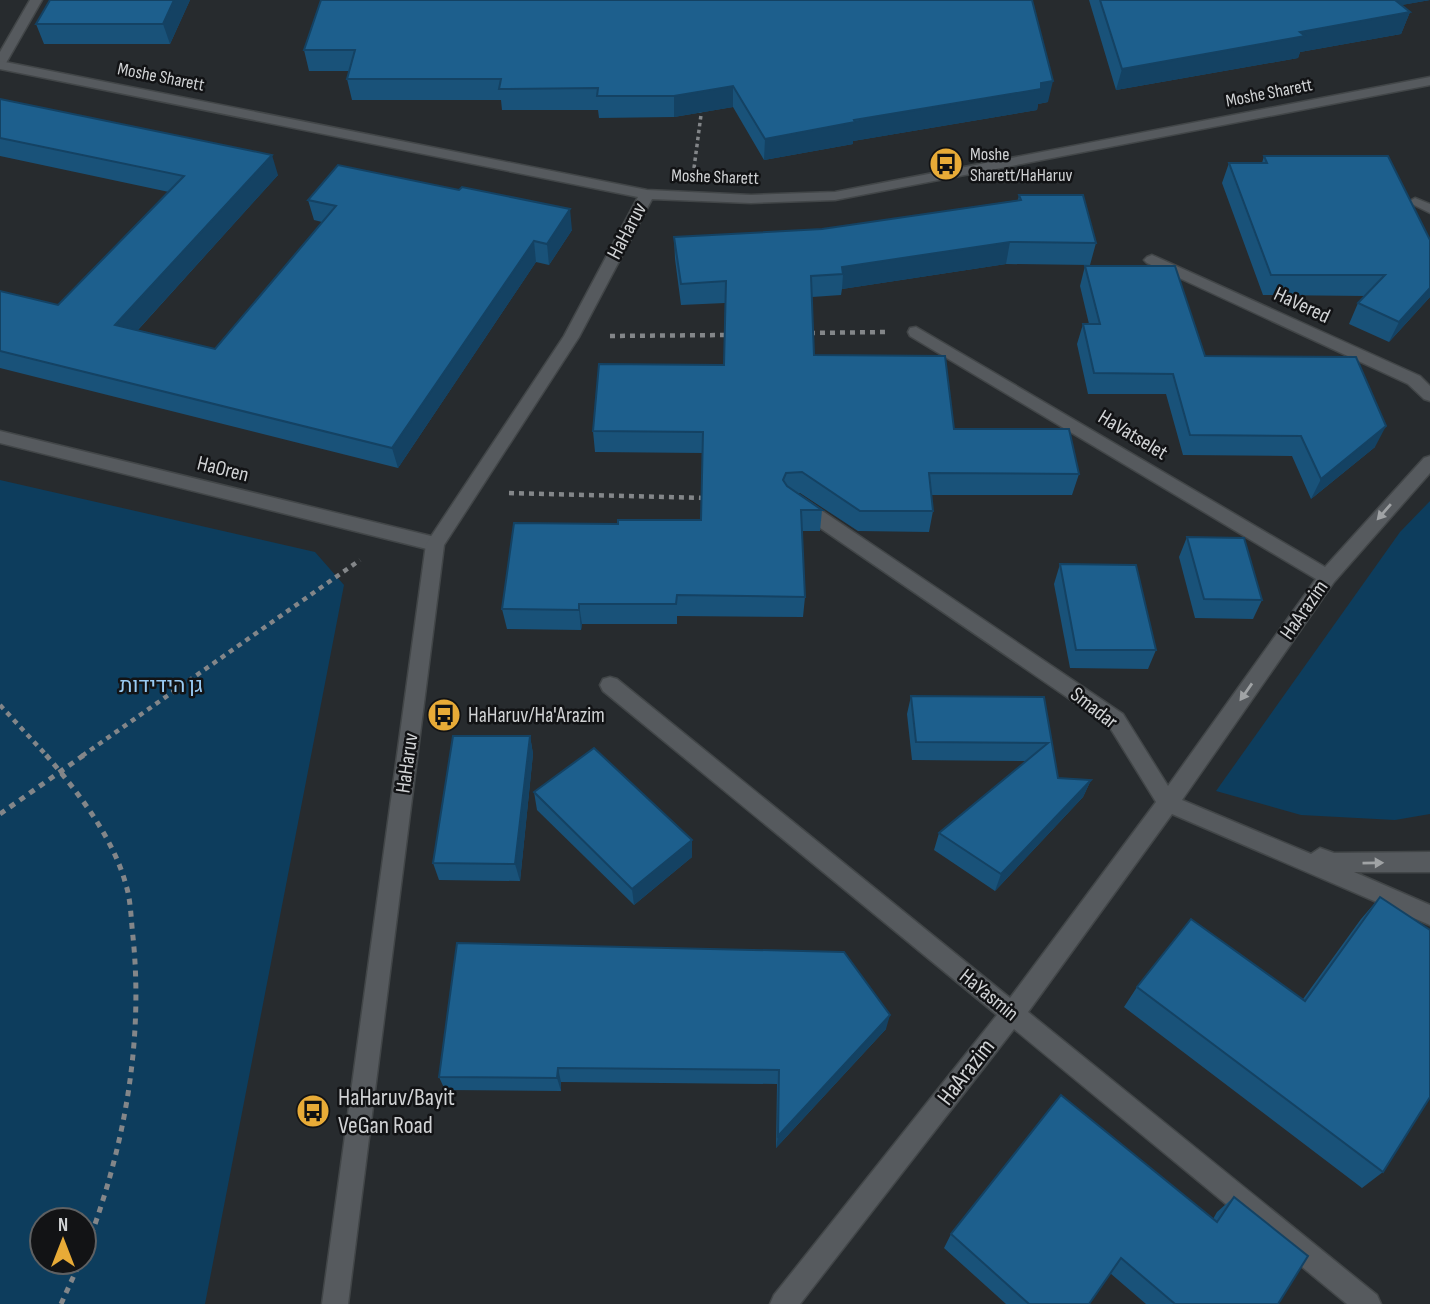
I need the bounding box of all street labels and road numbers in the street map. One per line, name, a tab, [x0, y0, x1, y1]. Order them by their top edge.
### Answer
street label: Moshe Sharett	[116, 58, 207, 96]
street label: Moshe Sharett	[1224, 74, 1315, 112]
street label: Moshe Sharett	[671, 165, 760, 189]
street label: HaHaruv	[602, 198, 652, 264]
street label: HaVered	[1270, 281, 1334, 329]
street label: HaVatselet	[1094, 405, 1172, 465]
street label: HaOren	[195, 451, 251, 487]
street label: HaArazim	[1275, 575, 1333, 645]
street label: Smadar	[1065, 682, 1123, 734]
street label: HaHaruv	[390, 731, 424, 795]
street label: HaYasmin	[954, 964, 1024, 1026]
street label: HaArazim	[931, 1033, 1001, 1111]

